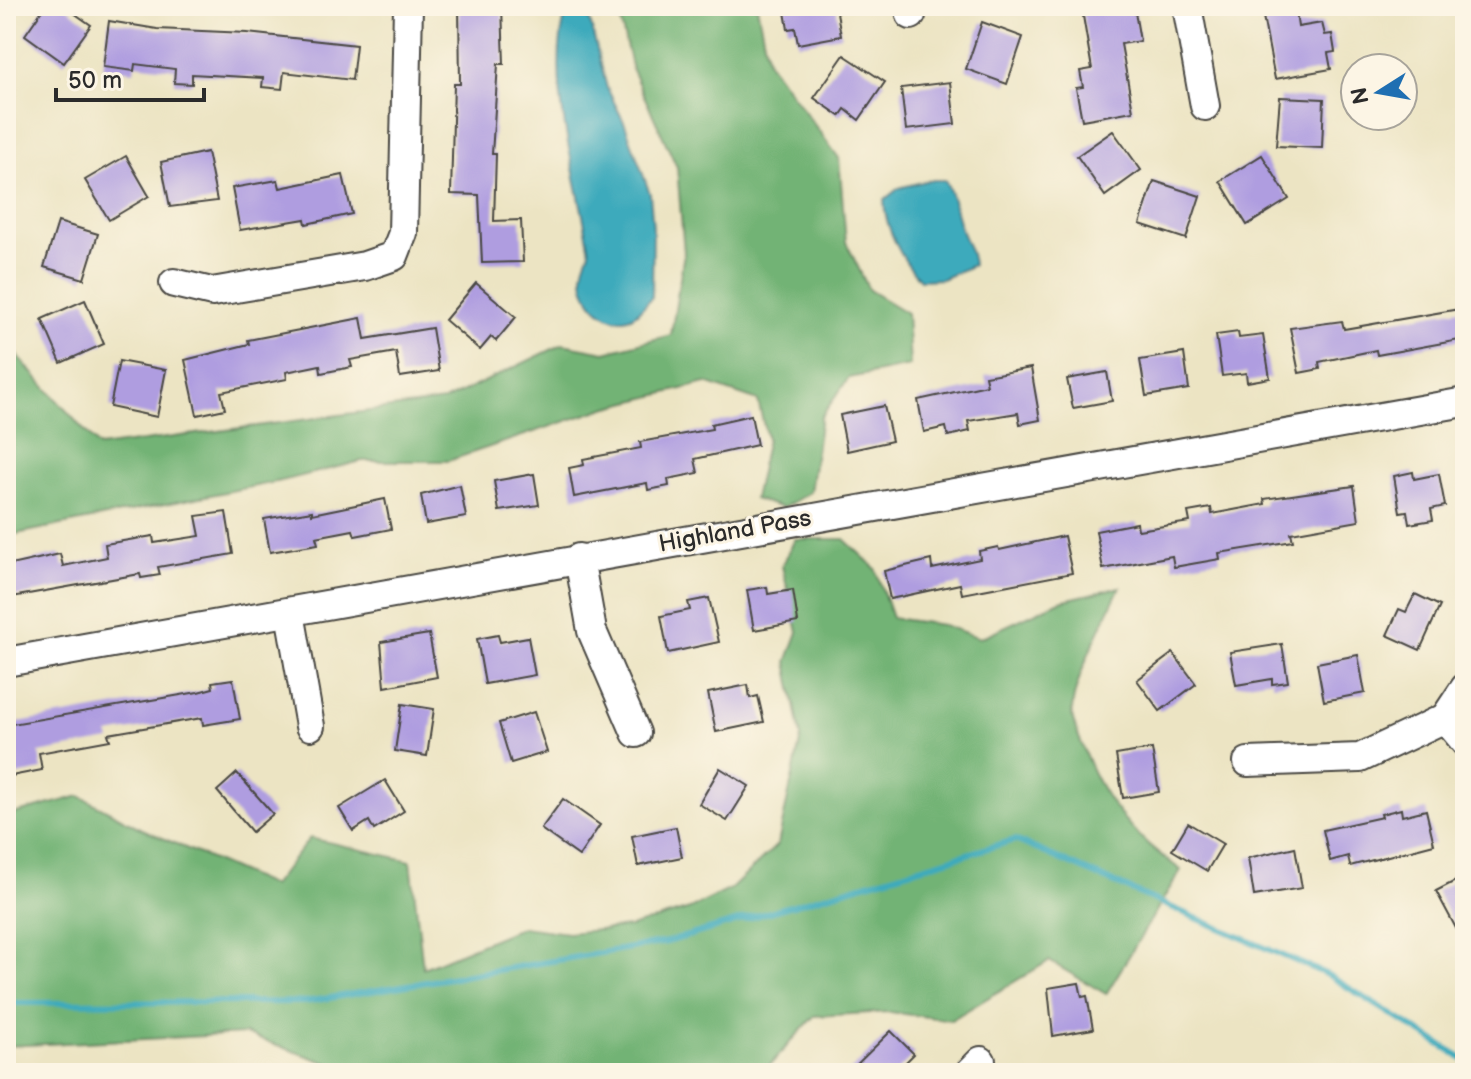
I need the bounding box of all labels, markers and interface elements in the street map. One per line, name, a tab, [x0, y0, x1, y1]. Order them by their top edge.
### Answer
scale bar	[56, 52, 204, 102]
north arrow	[1339, 52, 1419, 132]
text: 50 m	[68, 66, 122, 95]
text: N	[1346, 85, 1376, 106]
street label: Highland Pass	[657, 503, 814, 559]

